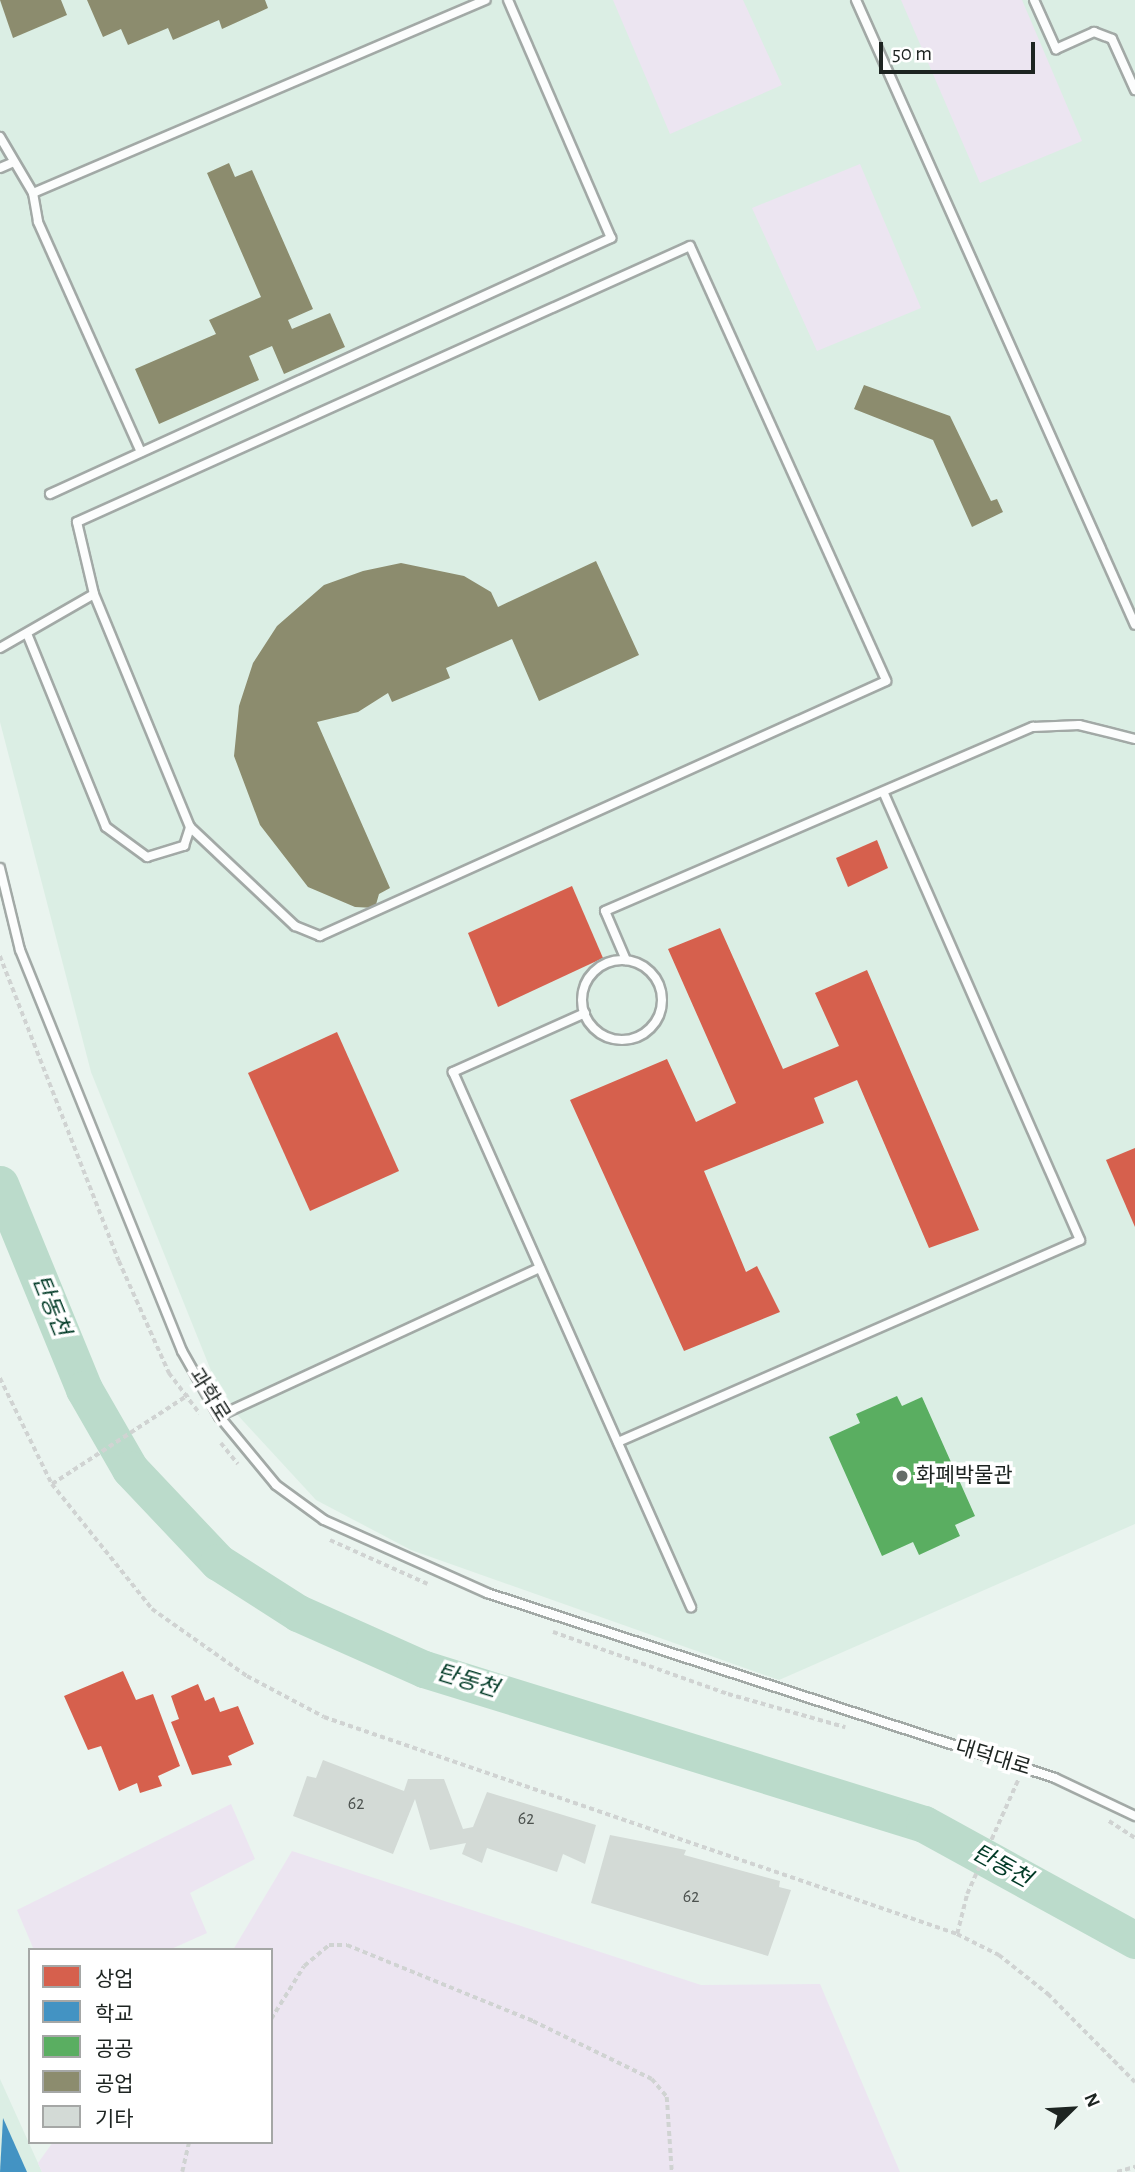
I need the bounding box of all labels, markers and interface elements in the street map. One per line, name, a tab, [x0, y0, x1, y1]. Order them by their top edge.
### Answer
scale bar	[883, 28, 1039, 72]
text: 50 m	[892, 43, 932, 64]
water label: 탄동천	[25, 1271, 75, 1341]
street label: 과학로	[183, 1364, 235, 1426]
place label: 화폐박물관	[916, 1463, 1013, 1489]
marker: 화폐박물관	[894, 1468, 910, 1484]
water label: 탄동천	[433, 1660, 501, 1704]
street label: 대덕대로	[952, 1735, 1034, 1781]
house number: 62	[348, 1793, 364, 1815]
house number: 62	[518, 1808, 534, 1830]
water label: 탄동천	[967, 1840, 1035, 1894]
house number: 62	[683, 1886, 699, 1908]
legend	[28, 1948, 273, 2144]
text: 상업	[95, 1969, 134, 1990]
text: 학교	[95, 2004, 134, 2025]
text: 공공	[95, 2039, 134, 2060]
text: 공업	[95, 2074, 134, 2095]
north arrow	[1037, 2074, 1107, 2144]
text: N	[1080, 2090, 1103, 2110]
text: 기타	[95, 2109, 134, 2130]

